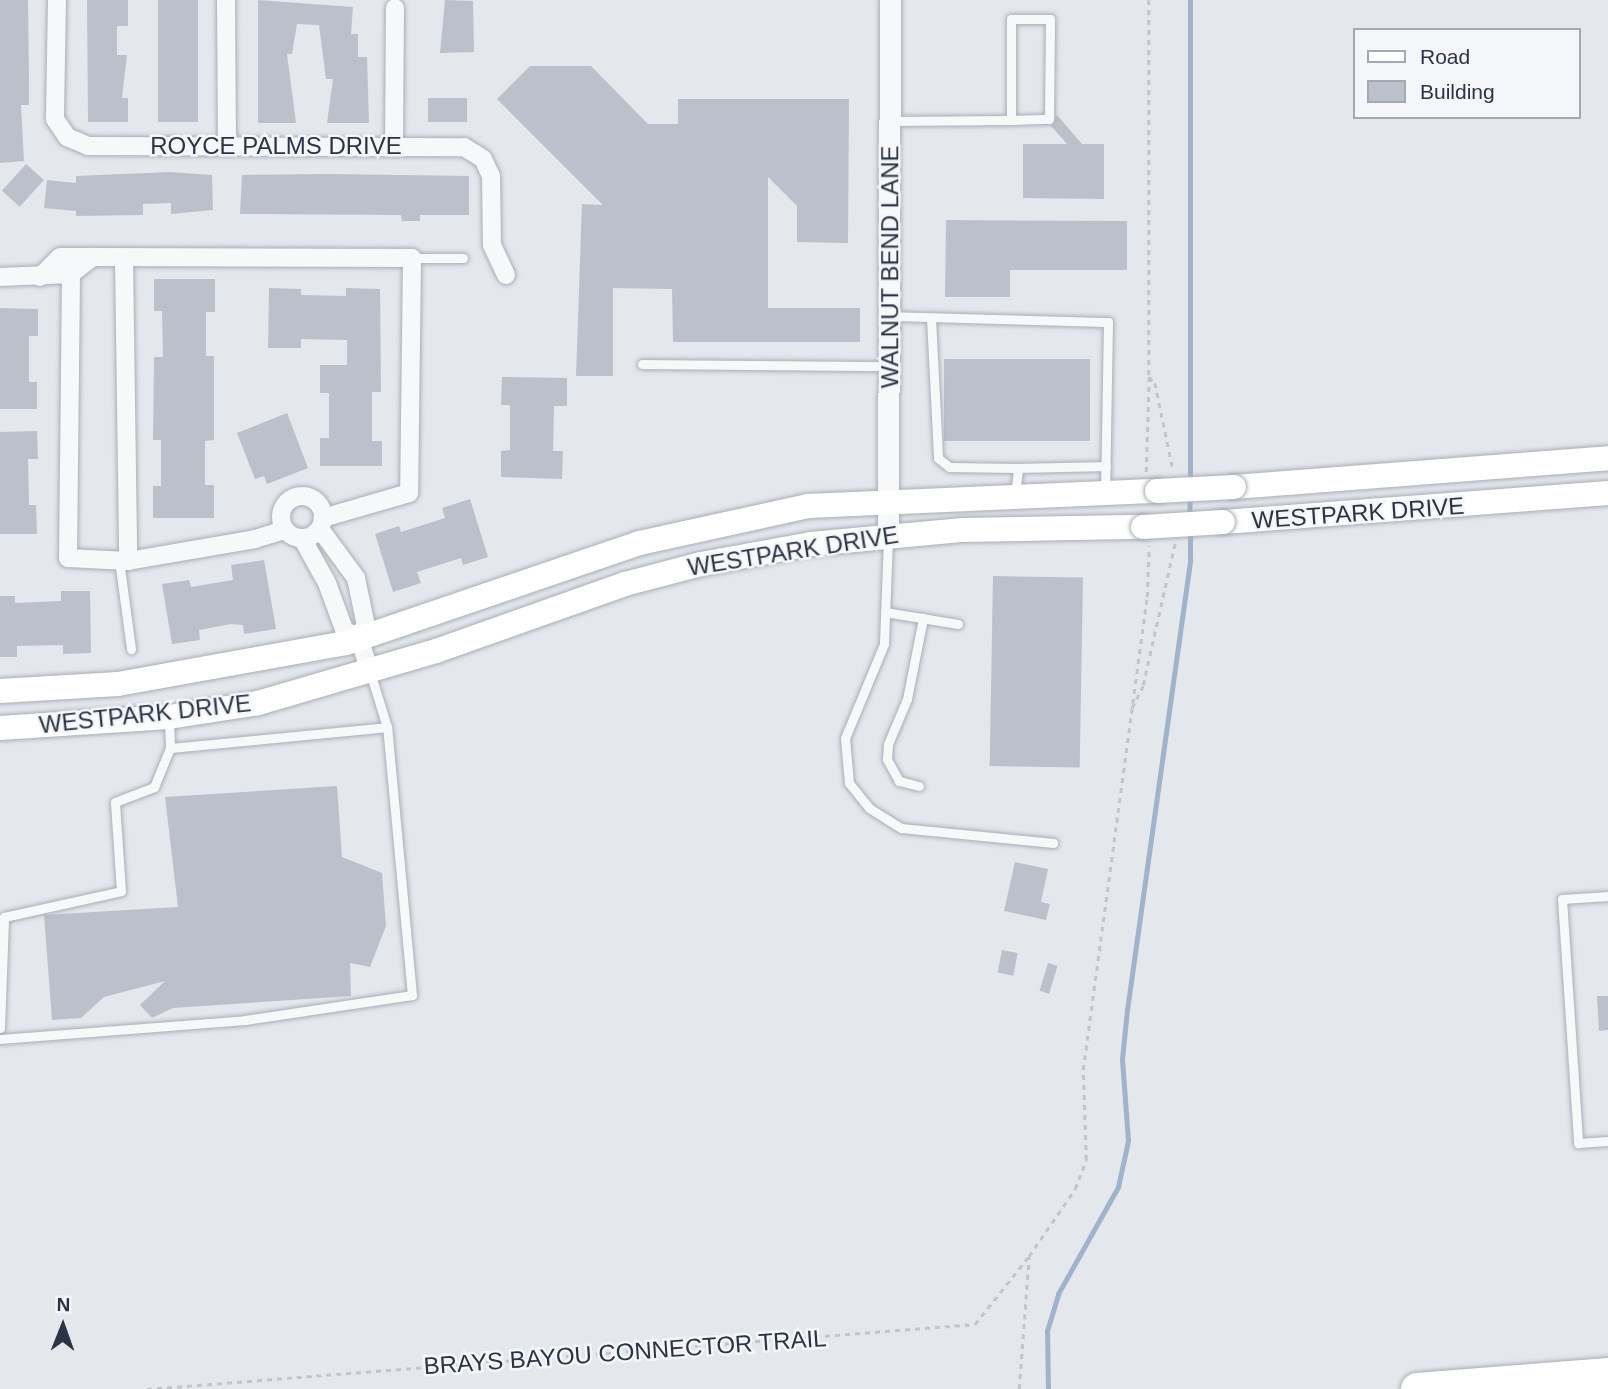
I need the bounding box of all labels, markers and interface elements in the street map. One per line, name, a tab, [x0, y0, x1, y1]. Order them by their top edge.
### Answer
legend	[1352, 28, 1580, 119]
text: Road	[1420, 45, 1470, 68]
text: Building	[1420, 80, 1495, 103]
street label: ROYCE PALMS DRIVE	[150, 132, 402, 160]
street label: WALNUT BEND LANE	[876, 145, 904, 389]
street label: WESTPARK DRIVE	[1251, 491, 1465, 535]
street label: WESTPARK DRIVE	[686, 520, 900, 582]
street label: WESTPARK DRIVE	[38, 689, 252, 739]
north arrow	[28, 1291, 98, 1361]
text: N	[56, 1294, 70, 1315]
street label: BRAYS BAYOU CONNECTOR TRAIL	[422, 1324, 828, 1380]

